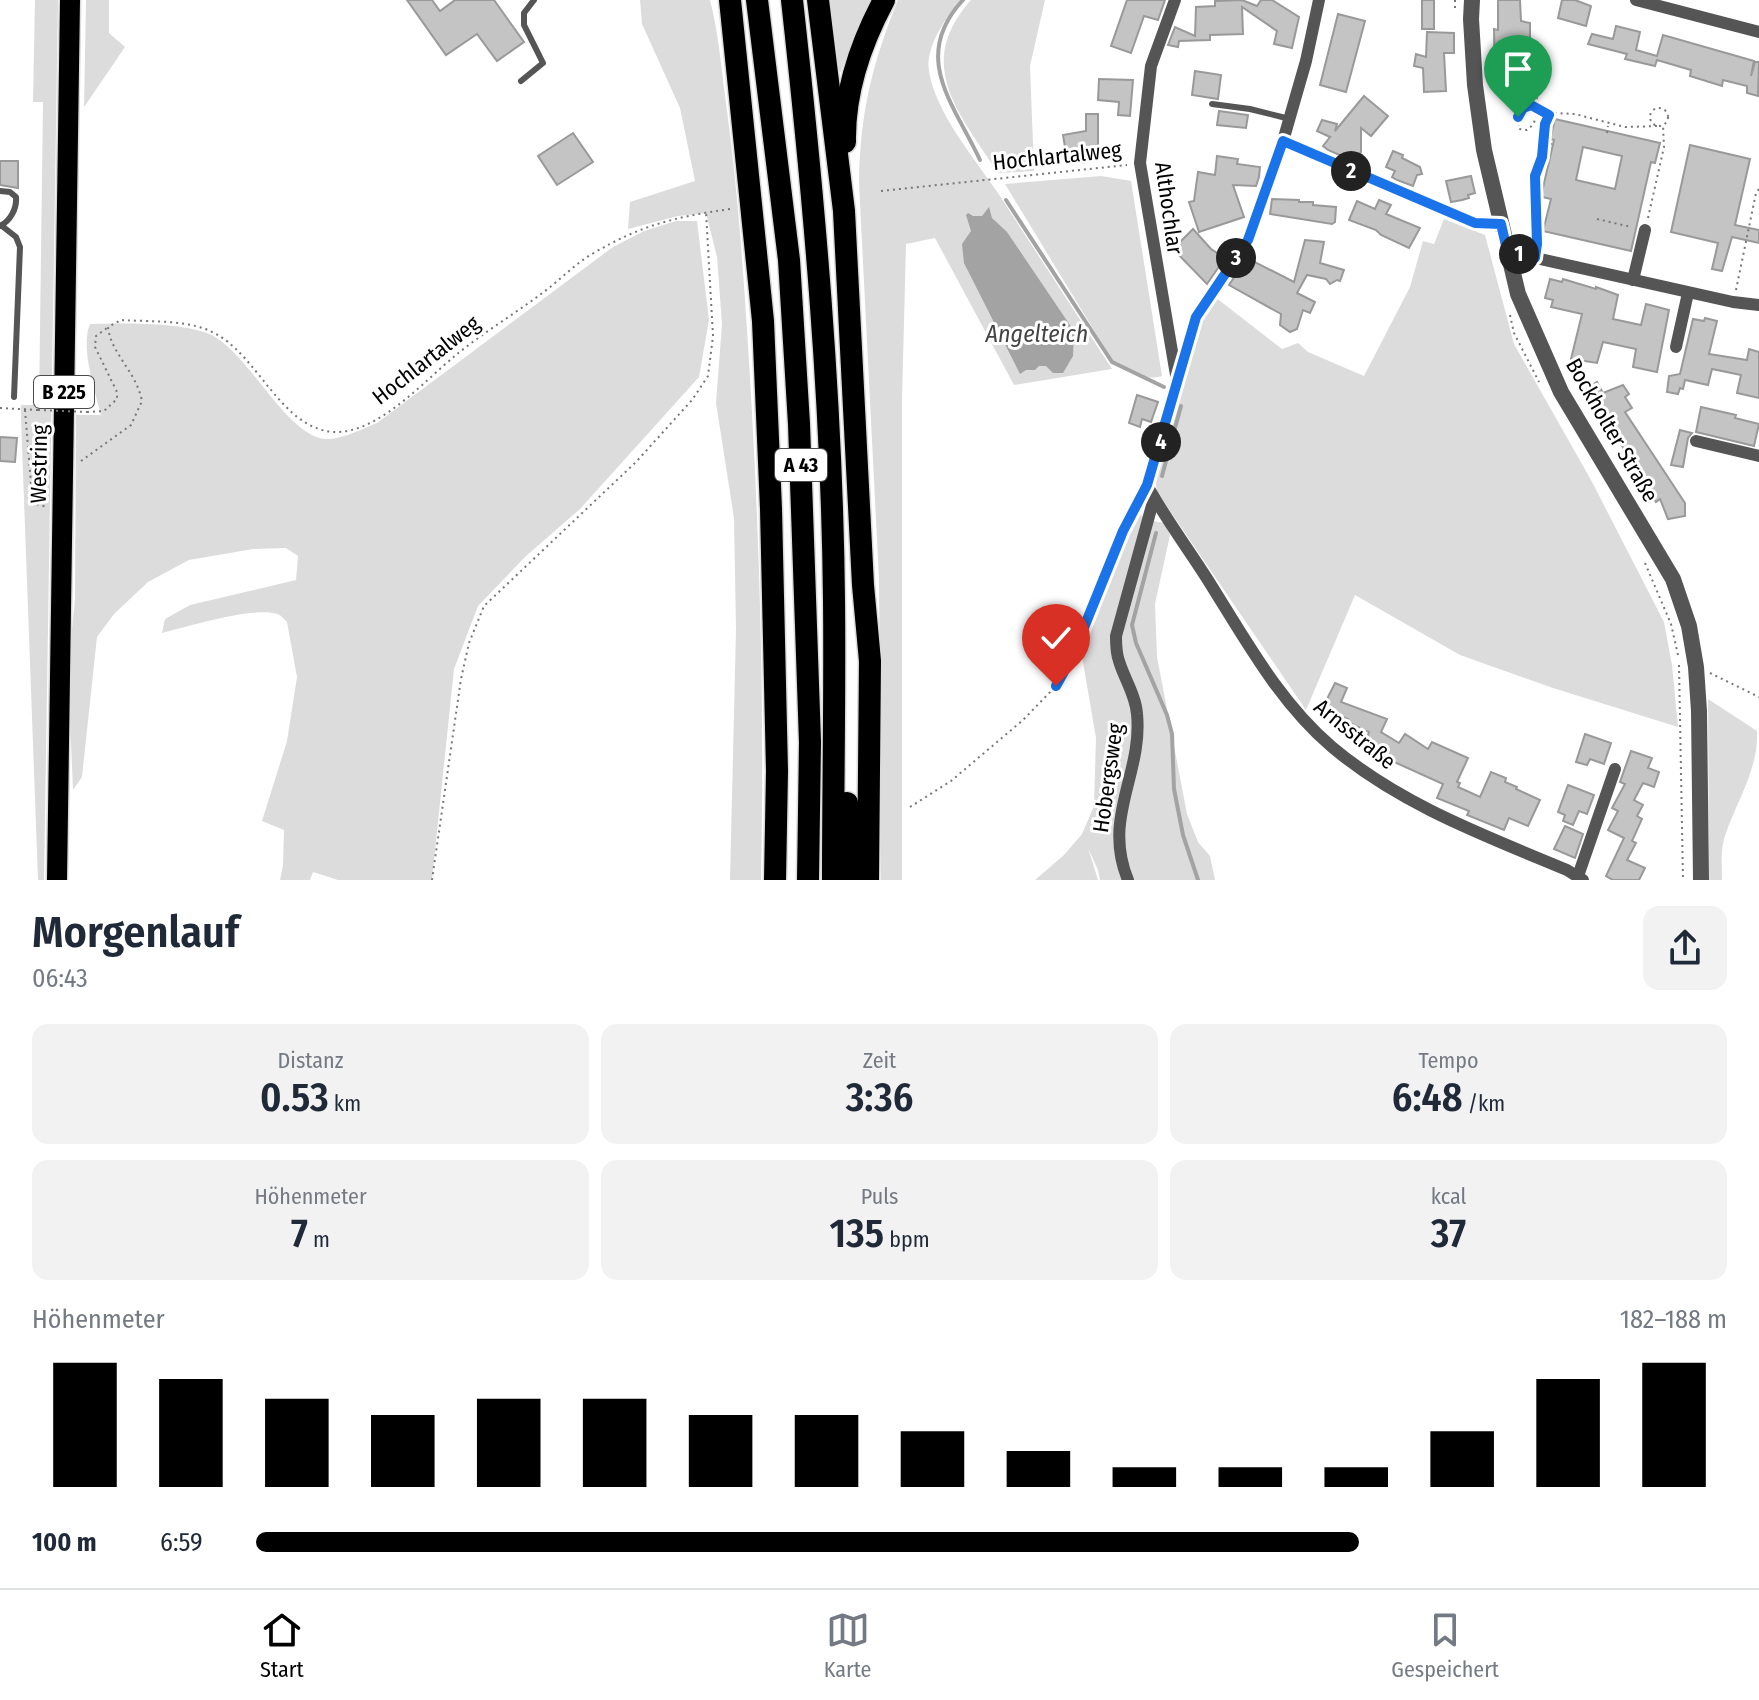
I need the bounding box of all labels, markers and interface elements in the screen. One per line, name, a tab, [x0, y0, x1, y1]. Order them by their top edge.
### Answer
pin	[1484, 35, 1552, 117]
icon: arrive	[1496, 47, 1540, 91]
street label: Hochlartalweg	[991, 136, 1123, 176]
pin: 2	[1331, 151, 1371, 191]
text: 2	[1346, 157, 1356, 184]
street label: Althochlar	[1149, 160, 1189, 256]
pin: 1	[1499, 234, 1539, 274]
pin: 3	[1216, 238, 1256, 278]
text: 1	[1514, 240, 1524, 267]
text: 3	[1231, 244, 1241, 271]
street label: Hochlartalweg	[367, 309, 486, 410]
water label: Angelteich	[985, 320, 1088, 348]
street label: Bockholter Straße	[1560, 353, 1664, 507]
road number: B 225	[34, 376, 94, 408]
pin: 4	[1141, 422, 1181, 462]
street label: Westring	[25, 424, 53, 504]
text: 4	[1155, 428, 1167, 455]
road number: A 43	[775, 449, 827, 481]
pin	[1022, 604, 1090, 686]
icon: check	[1034, 616, 1078, 660]
street label: Arnsstraße	[1309, 693, 1401, 775]
street label: Hobergsweg	[1087, 721, 1129, 834]
text: Morgenlauf	[32, 906, 239, 959]
button: share	[1643, 906, 1727, 990]
text: 06:43	[32, 963, 88, 994]
text: Distanz	[278, 1047, 343, 1074]
text: Zeit	[863, 1047, 896, 1074]
text: Tempo	[1418, 1047, 1479, 1074]
text: 0.53	[260, 1074, 329, 1122]
text: 3:36	[846, 1074, 913, 1122]
text: 6:48	[1392, 1074, 1463, 1122]
text: km	[329, 1090, 361, 1117]
text: /km	[1463, 1090, 1505, 1117]
text: Höhenmeter	[254, 1183, 367, 1210]
text: Puls	[861, 1183, 898, 1210]
text: kcal	[1431, 1183, 1466, 1210]
text: 7	[291, 1210, 308, 1258]
text: 135	[829, 1210, 884, 1258]
text: 37	[1431, 1210, 1466, 1258]
text: m	[308, 1226, 330, 1253]
text: bpm	[884, 1226, 930, 1253]
text: Höhenmeter	[32, 1304, 165, 1335]
text: 182–188 m	[1620, 1304, 1727, 1335]
text: 100 m	[32, 1527, 97, 1558]
text: 6:59	[160, 1527, 203, 1558]
tab: Start	[260, 1608, 304, 1683]
tab: Karte	[824, 1608, 871, 1683]
tab: Gespeichert	[1391, 1608, 1499, 1683]

